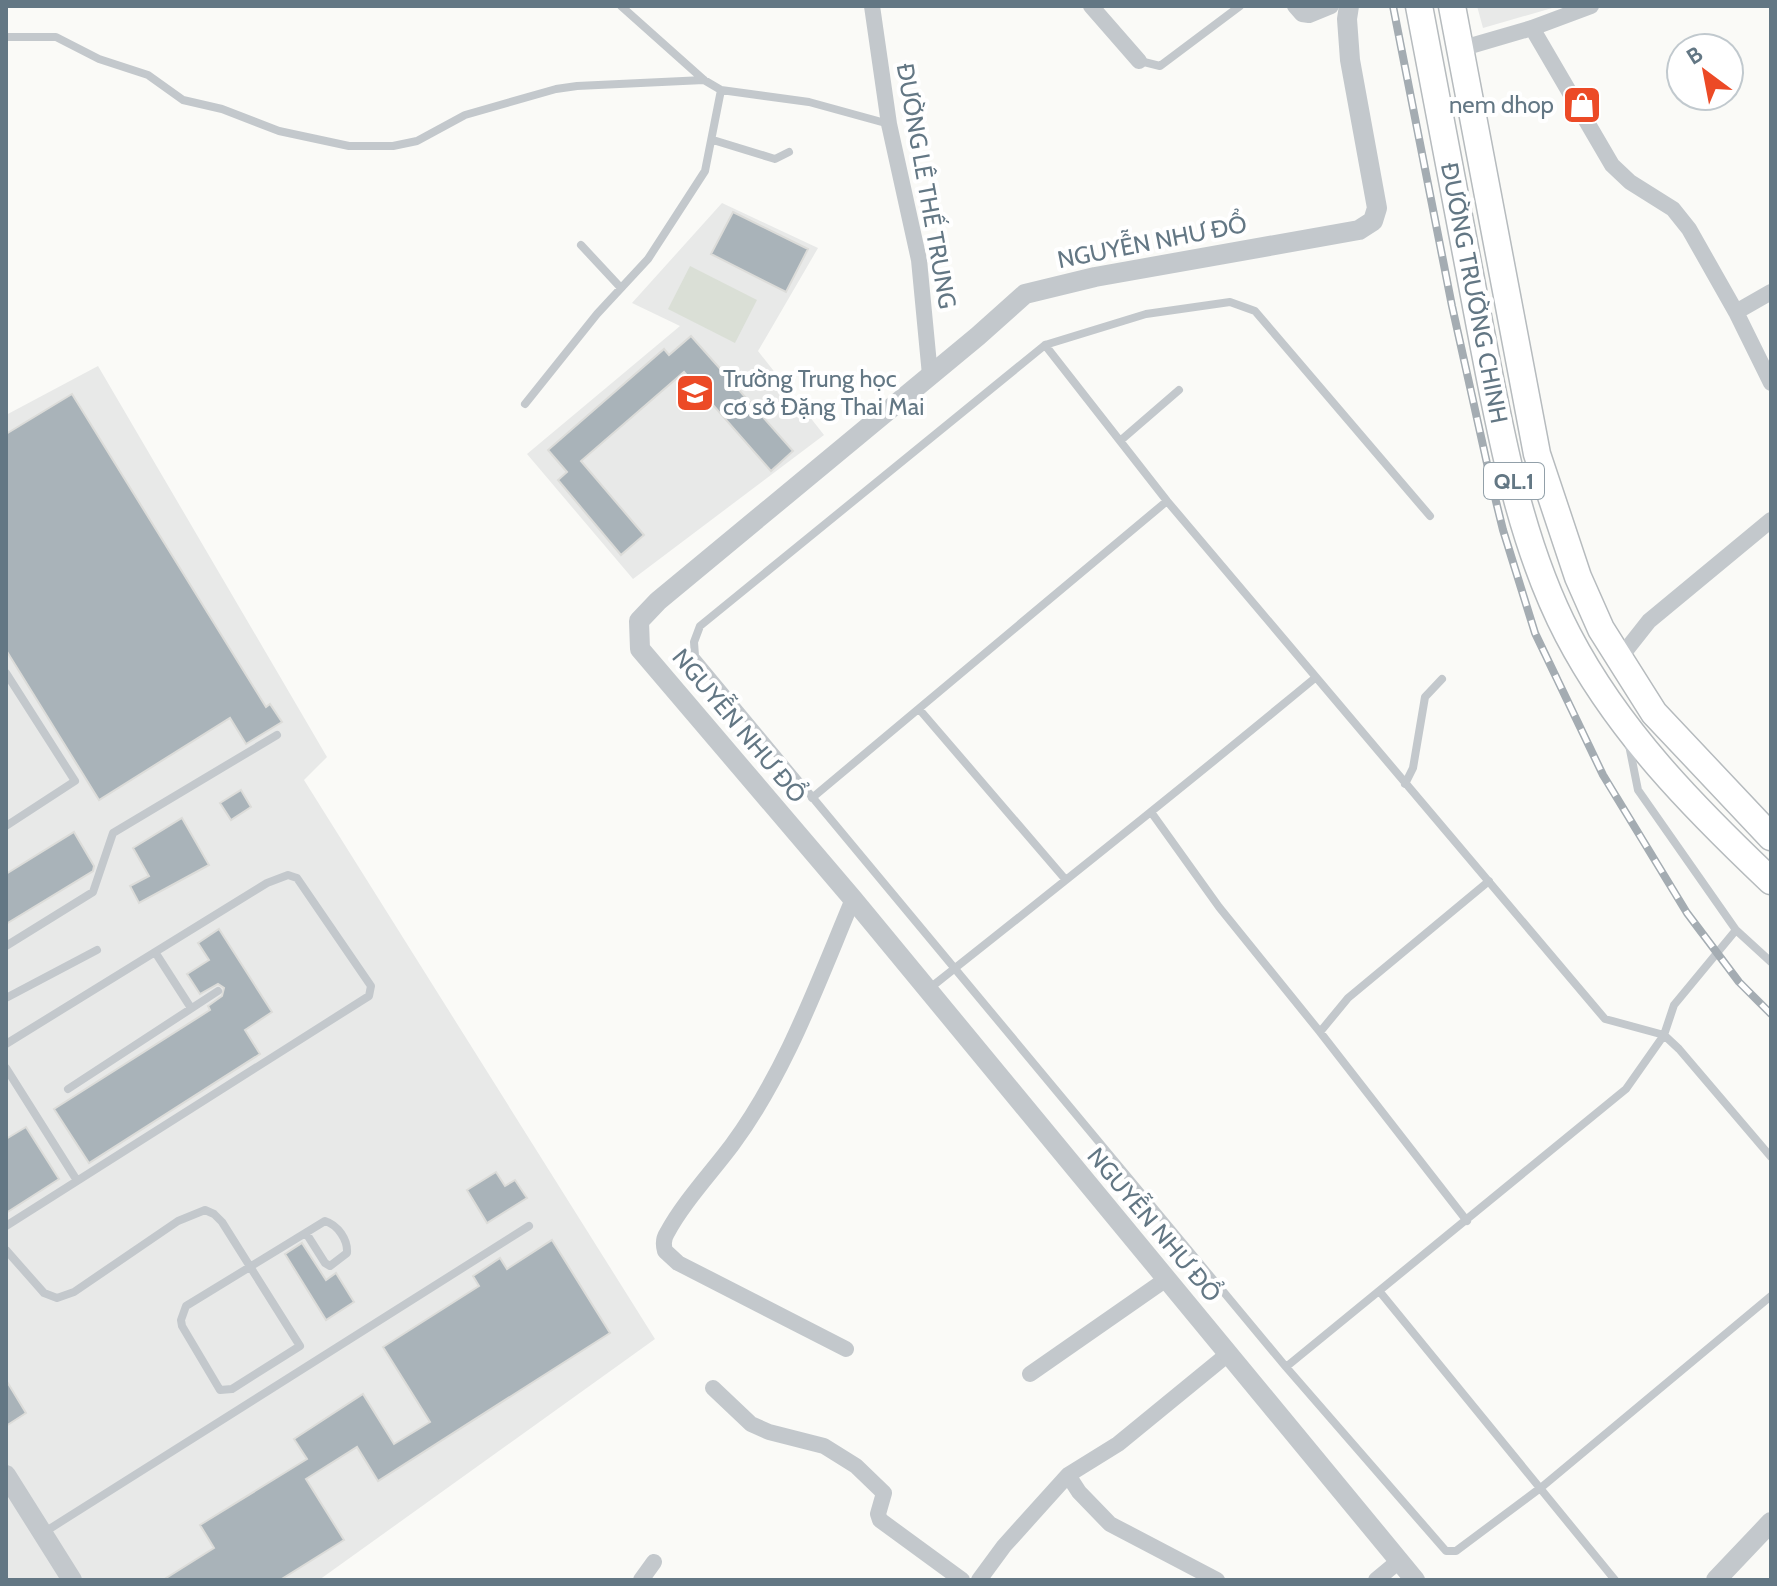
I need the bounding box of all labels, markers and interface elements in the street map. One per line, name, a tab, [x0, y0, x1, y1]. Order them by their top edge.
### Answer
north arrow	[1665, 32, 1745, 112]
text: B	[1682, 40, 1708, 71]
street label: ĐƯỜNG LÊ THẾ TRUNG	[891, 61, 964, 311]
shop icon: nem dhop	[1561, 84, 1603, 126]
place label: nem dhop	[1449, 90, 1554, 119]
street label: ĐƯỜNG TRƯỜNG CHINH	[1435, 160, 1514, 426]
street label: NGUYỄN NHƯ ĐỔ	[1054, 206, 1249, 274]
place label: Trường Trung học cơ sở Đặng Thai Mai	[723, 364, 924, 421]
school or university icon: Trường Trung học cơ sở Đặng Thai Mai	[674, 372, 716, 414]
road number: QL.1	[1484, 463, 1544, 499]
street label: NGUYỄN NHƯ ĐỔ	[667, 641, 815, 809]
street label: NGUYỄN NHƯ ĐỔ	[1082, 1140, 1230, 1308]

